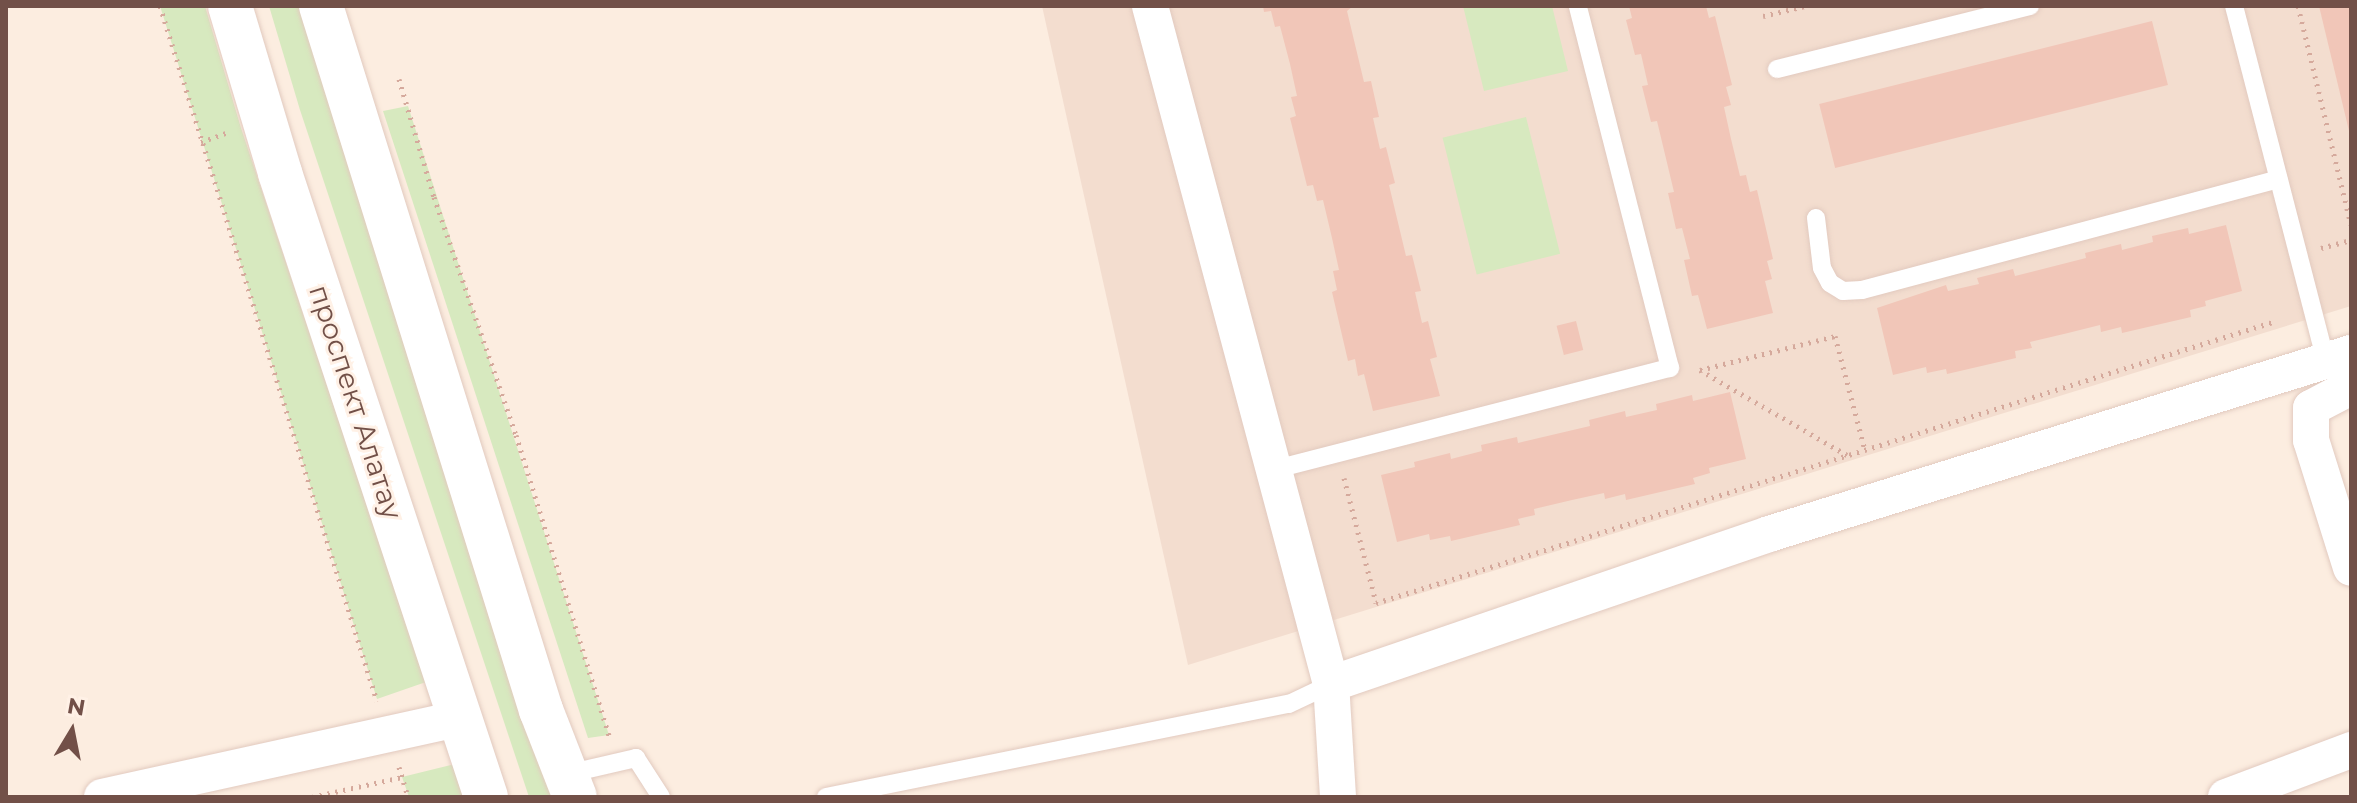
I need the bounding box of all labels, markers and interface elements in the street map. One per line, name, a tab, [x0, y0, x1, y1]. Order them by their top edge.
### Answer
street label: проспект Алатау	[302, 281, 410, 523]
north arrow	[32, 691, 112, 771]
text: N	[65, 692, 87, 722]

